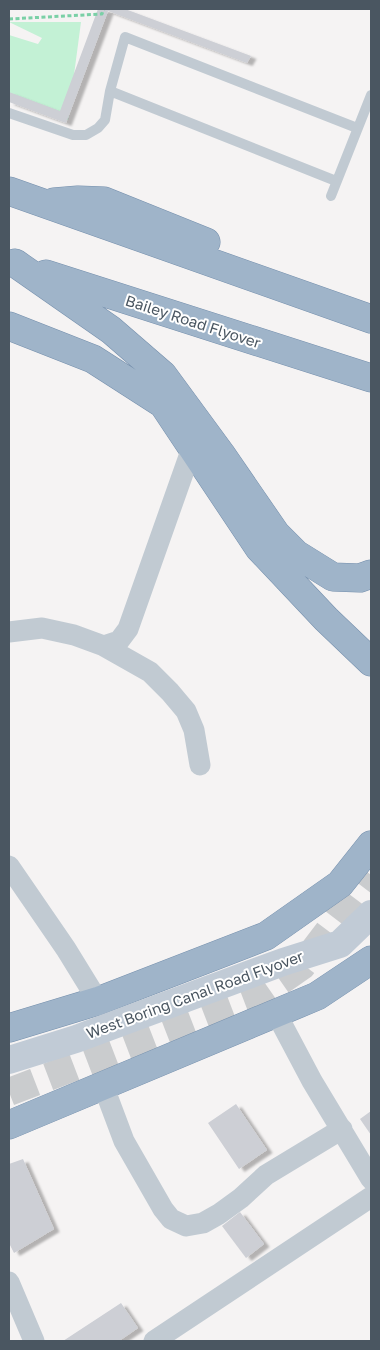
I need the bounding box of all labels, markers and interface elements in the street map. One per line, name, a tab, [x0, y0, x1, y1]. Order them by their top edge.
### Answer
street label: Bailey Road Flyover	[123, 291, 263, 351]
street label: West Boring Canal Road Flyover	[84, 946, 306, 1042]

